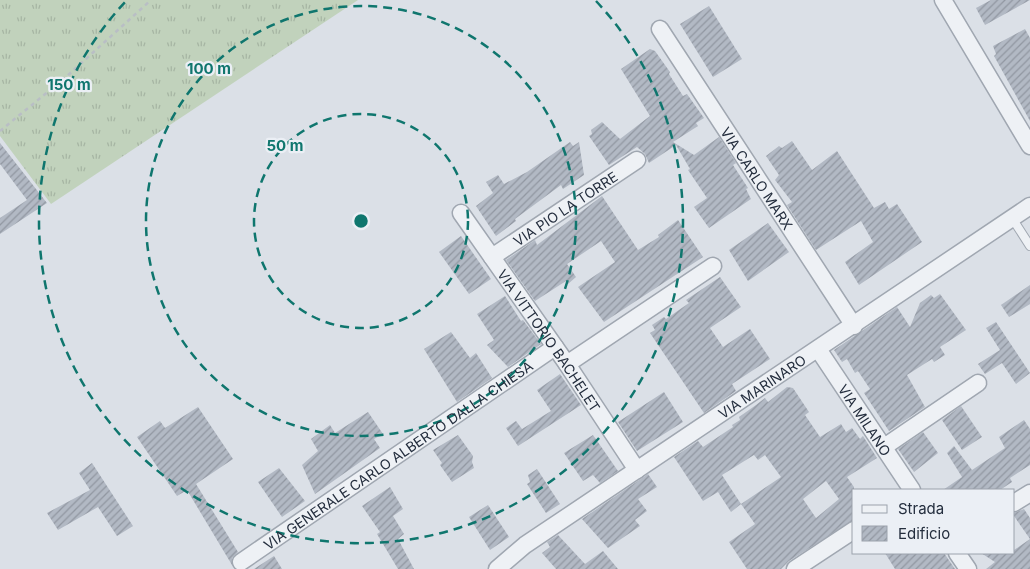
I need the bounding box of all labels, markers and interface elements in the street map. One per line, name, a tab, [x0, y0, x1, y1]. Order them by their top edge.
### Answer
text: 100 m	[187, 59, 231, 78]
text: 150 m	[47, 75, 91, 94]
street label: VIA CARLO MARX	[718, 124, 797, 233]
text: 50 m	[267, 136, 303, 155]
street label: VIA PIO LA TORRE	[510, 167, 620, 249]
centre of rings	[352, 212, 370, 230]
street label: VIA VITTORIO BACHELET	[495, 266, 604, 415]
street label: VIA MARINARO	[715, 351, 809, 422]
street label: VIA GENERALE CARLO ALBERTO DALLA CHIESA	[260, 356, 536, 553]
street label: VIA MILANO	[835, 381, 895, 459]
legend	[852, 489, 1015, 554]
text: Strada	[898, 499, 944, 518]
text: Edificio	[898, 524, 950, 543]

